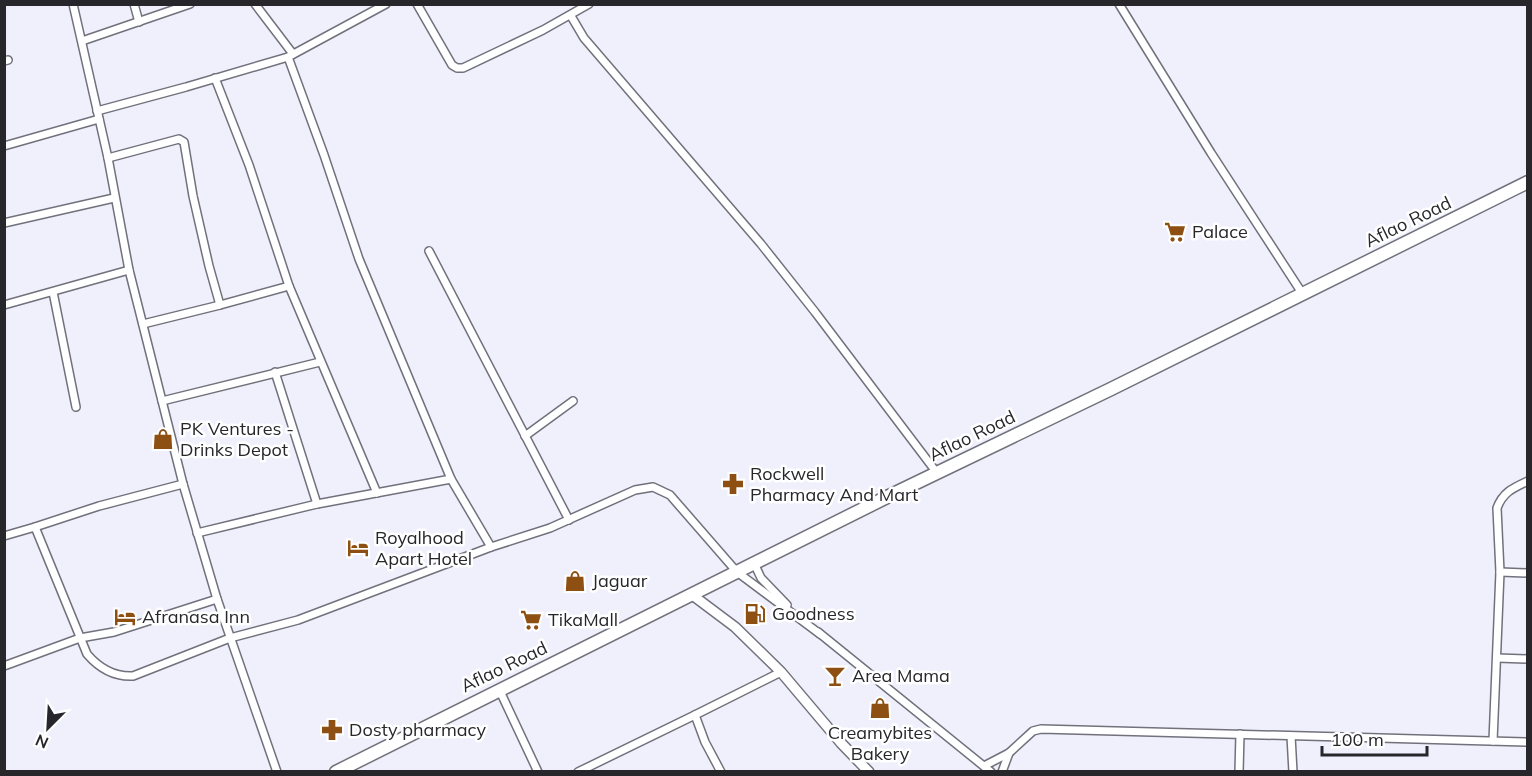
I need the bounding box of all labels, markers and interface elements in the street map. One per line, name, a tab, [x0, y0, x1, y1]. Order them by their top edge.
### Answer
street label: Aflao Road	[1361, 191, 1455, 252]
supermarket icon: Palace	[1163, 220, 1187, 244]
place label: Palace	[1192, 220, 1248, 243]
street label: Aflao Road	[925, 405, 1019, 466]
place label: PK Ventures - Drinks Depot	[180, 417, 294, 461]
shop icon: PK Ventures - Drinks Depot	[151, 427, 175, 451]
place label: Rockwell Pharmacy And Mart	[750, 462, 918, 506]
pharmacy icon: Rockwell Pharmacy And Mart	[721, 472, 745, 496]
place label: Royalhood Apart Hotel	[375, 526, 472, 570]
hotel icon: Royalhood Apart Hotel	[346, 536, 370, 560]
shop icon: Jaguar	[563, 569, 587, 593]
place label: Jaguar	[592, 569, 648, 592]
fuel station icon: Goodness	[743, 602, 767, 626]
place label: Goodness	[772, 602, 855, 625]
hotel icon: Afranasa Inn	[113, 605, 137, 629]
place label: Afranasa Inn	[142, 605, 250, 628]
supermarket icon: TikaMall	[519, 608, 543, 632]
place label: TikaMall	[548, 608, 618, 631]
street label: Aflao Road	[457, 636, 551, 697]
bar icon: Area Mama	[823, 664, 847, 688]
place label: Area Mama	[852, 664, 950, 687]
shop icon: Creamybites Bakery	[868, 696, 892, 720]
north arrow	[18, 698, 78, 758]
pharmacy icon: Dosty pharmacy	[320, 718, 344, 742]
place label: Dosty pharmacy	[349, 718, 486, 741]
scale bar	[1322, 719, 1427, 757]
place label: Creamybites Bakery	[828, 721, 932, 765]
text: 100 m	[1331, 728, 1384, 751]
text: N	[32, 730, 51, 753]

